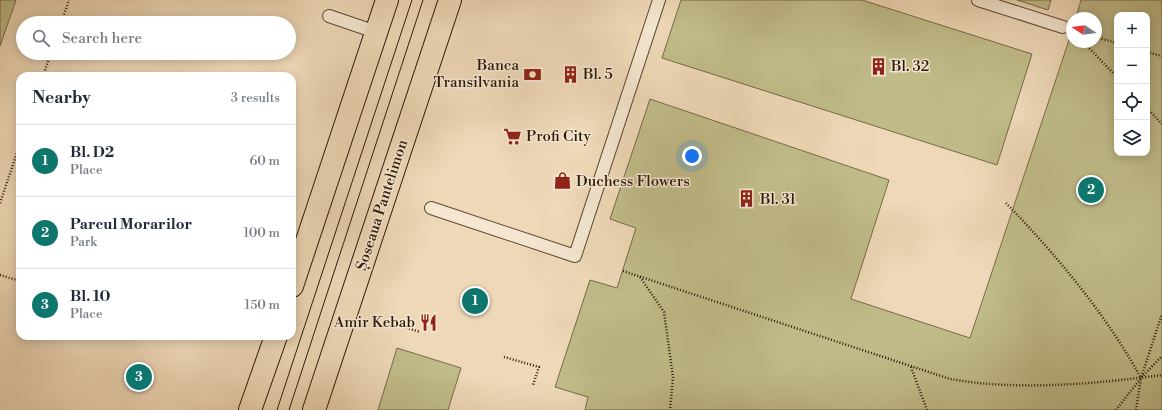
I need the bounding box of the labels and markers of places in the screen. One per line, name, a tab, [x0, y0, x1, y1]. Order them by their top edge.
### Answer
place label: Banca Transilvania	[434, 56, 519, 92]
building icon: Bl. 32	[868, 56, 888, 76]
place label: Bl. 32	[890, 57, 929, 76]
bank icon: Banca Transilvania	[522, 64, 542, 84]
building icon: Bl. 5	[560, 64, 580, 84]
place label: Bl. 5	[582, 65, 613, 84]
supermarket icon: Profi City	[503, 126, 523, 146]
place label: Profi City	[526, 127, 591, 146]
shop icon: Duchess Flowers	[553, 171, 573, 191]
place label: Duchess Flowers	[576, 172, 690, 191]
pin: 2	[1078, 175, 1104, 205]
building icon: Bl. 31	[737, 189, 757, 209]
place label: Bl. 31	[759, 190, 796, 209]
pin: 1	[462, 286, 488, 316]
restaurant icon: Amir Kebab	[418, 312, 438, 332]
place label: Amir Kebab	[333, 313, 415, 332]
pin: 3	[126, 362, 152, 392]

